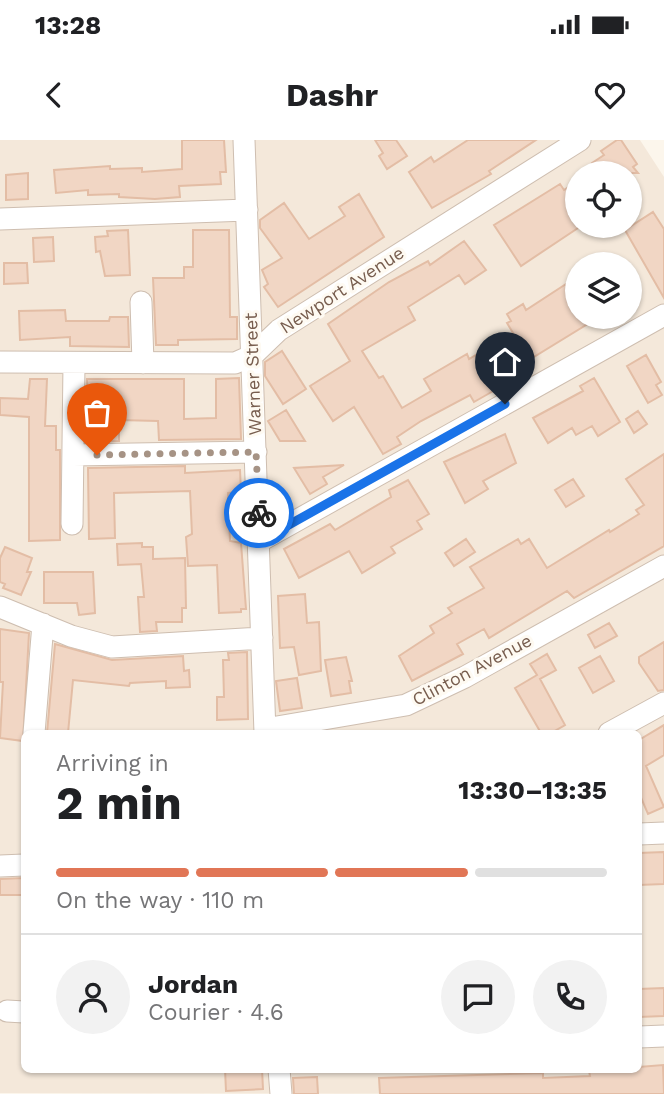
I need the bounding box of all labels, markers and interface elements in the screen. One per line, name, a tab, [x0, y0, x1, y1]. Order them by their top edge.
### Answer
text: 13:28	[35, 10, 101, 40]
icon: back	[35, 76, 73, 114]
text: Dashr	[286, 76, 378, 114]
icon: heart	[591, 76, 629, 114]
map controls	[565, 161, 642, 329]
button: locate	[565, 161, 642, 238]
street label: Newport Avenue	[276, 242, 408, 338]
button: layers	[565, 252, 642, 329]
street label: Warner Street	[240, 312, 265, 436]
pin	[475, 332, 535, 404]
icon: home	[486, 343, 524, 381]
pin	[67, 383, 127, 455]
icon: bag	[78, 394, 116, 432]
courier	[224, 478, 294, 548]
icon: bike	[240, 494, 278, 532]
street label: Clinton Avenue	[408, 629, 535, 710]
text: Arriving in	[56, 750, 169, 777]
text: 13:30–13:35	[458, 775, 607, 805]
text: 2 min	[56, 776, 182, 830]
text: On the way · 110 m	[56, 887, 264, 914]
button: person	[56, 960, 130, 1034]
button: chat	[441, 960, 515, 1034]
button: phone	[533, 960, 607, 1034]
text: Jordan	[148, 969, 238, 999]
text: Courier · 4.6	[148, 999, 284, 1026]

